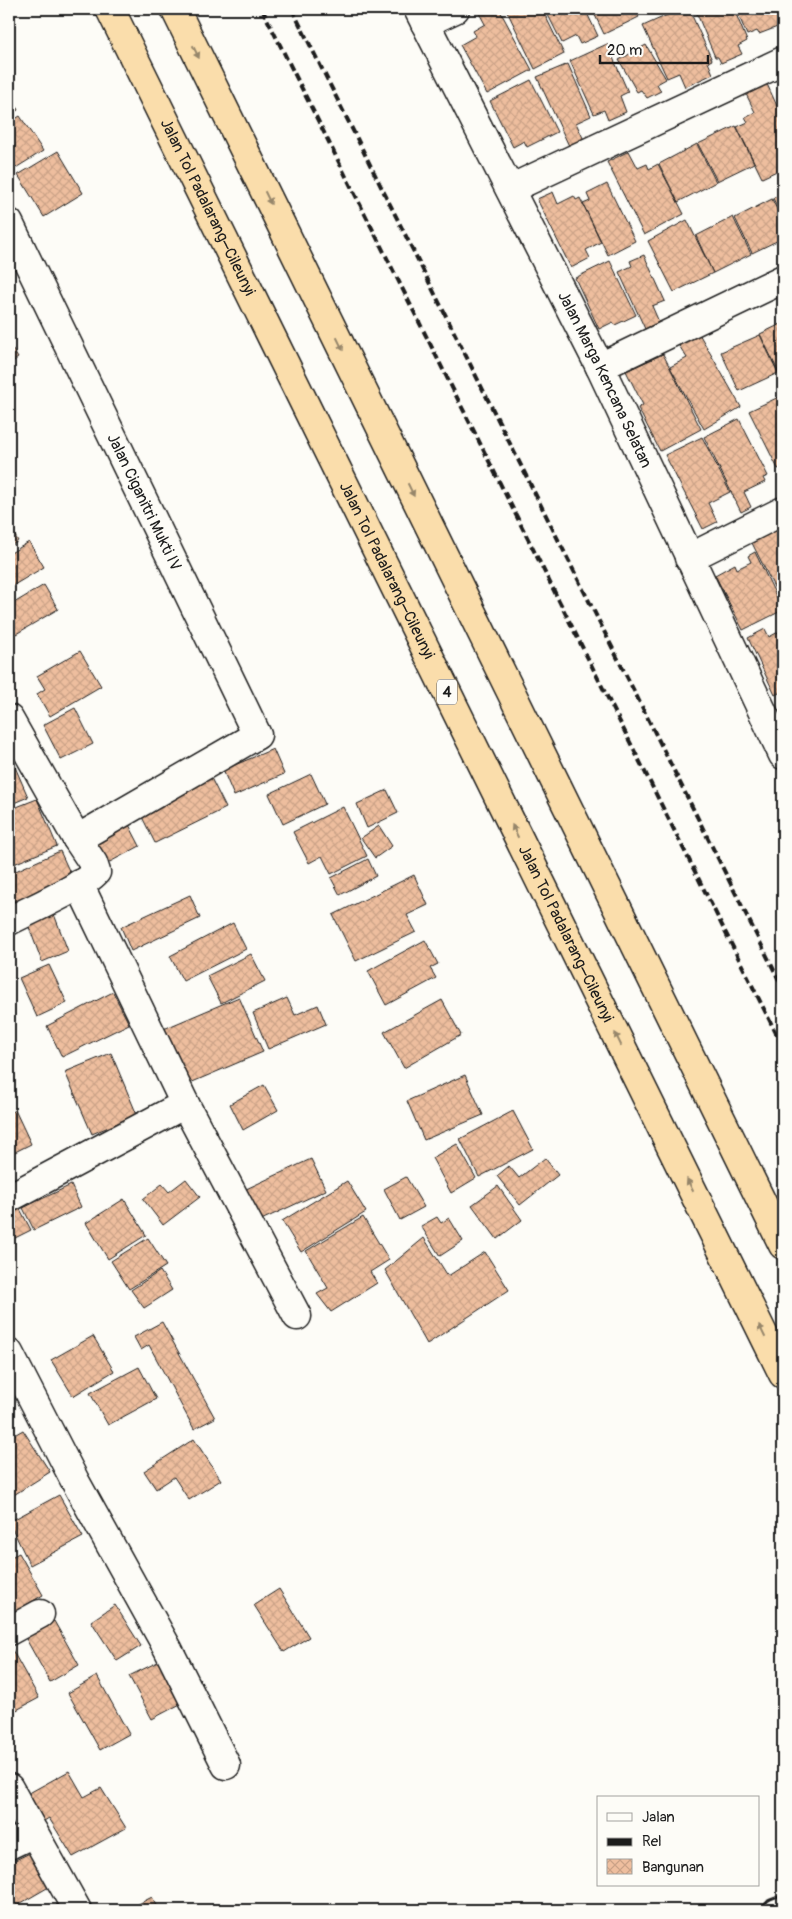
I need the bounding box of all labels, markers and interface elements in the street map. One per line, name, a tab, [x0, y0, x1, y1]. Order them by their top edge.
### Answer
scale bar	[600, 32, 707, 64]
text: 20 m	[607, 41, 642, 60]
one-way arrow	[192, 45, 200, 60]
street label: Jalan Tol Padalarang–Cileunyi	[156, 115, 260, 299]
one-way arrow	[264, 191, 272, 205]
street label: Jalan Marga Kencana Selatan	[553, 288, 656, 471]
one-way arrow	[336, 337, 344, 351]
street label: Jalan Ciganitri Mukti IV	[102, 430, 186, 574]
street label: Jalan Tol Padalarang–Cileunyi	[335, 479, 439, 662]
one-way arrow	[408, 483, 416, 497]
road number: 4	[437, 680, 457, 704]
one-way arrow	[511, 823, 519, 838]
street label: Jalan Tol Padalarang–Cileunyi	[514, 842, 618, 1026]
one-way arrow	[614, 1032, 622, 1046]
one-way arrow	[686, 1178, 694, 1192]
one-way arrow	[758, 1323, 766, 1338]
legend	[597, 1796, 760, 1886]
text: Jalan	[642, 1808, 675, 1827]
text: Rel	[642, 1832, 662, 1851]
text: Bangunan	[642, 1858, 704, 1877]

